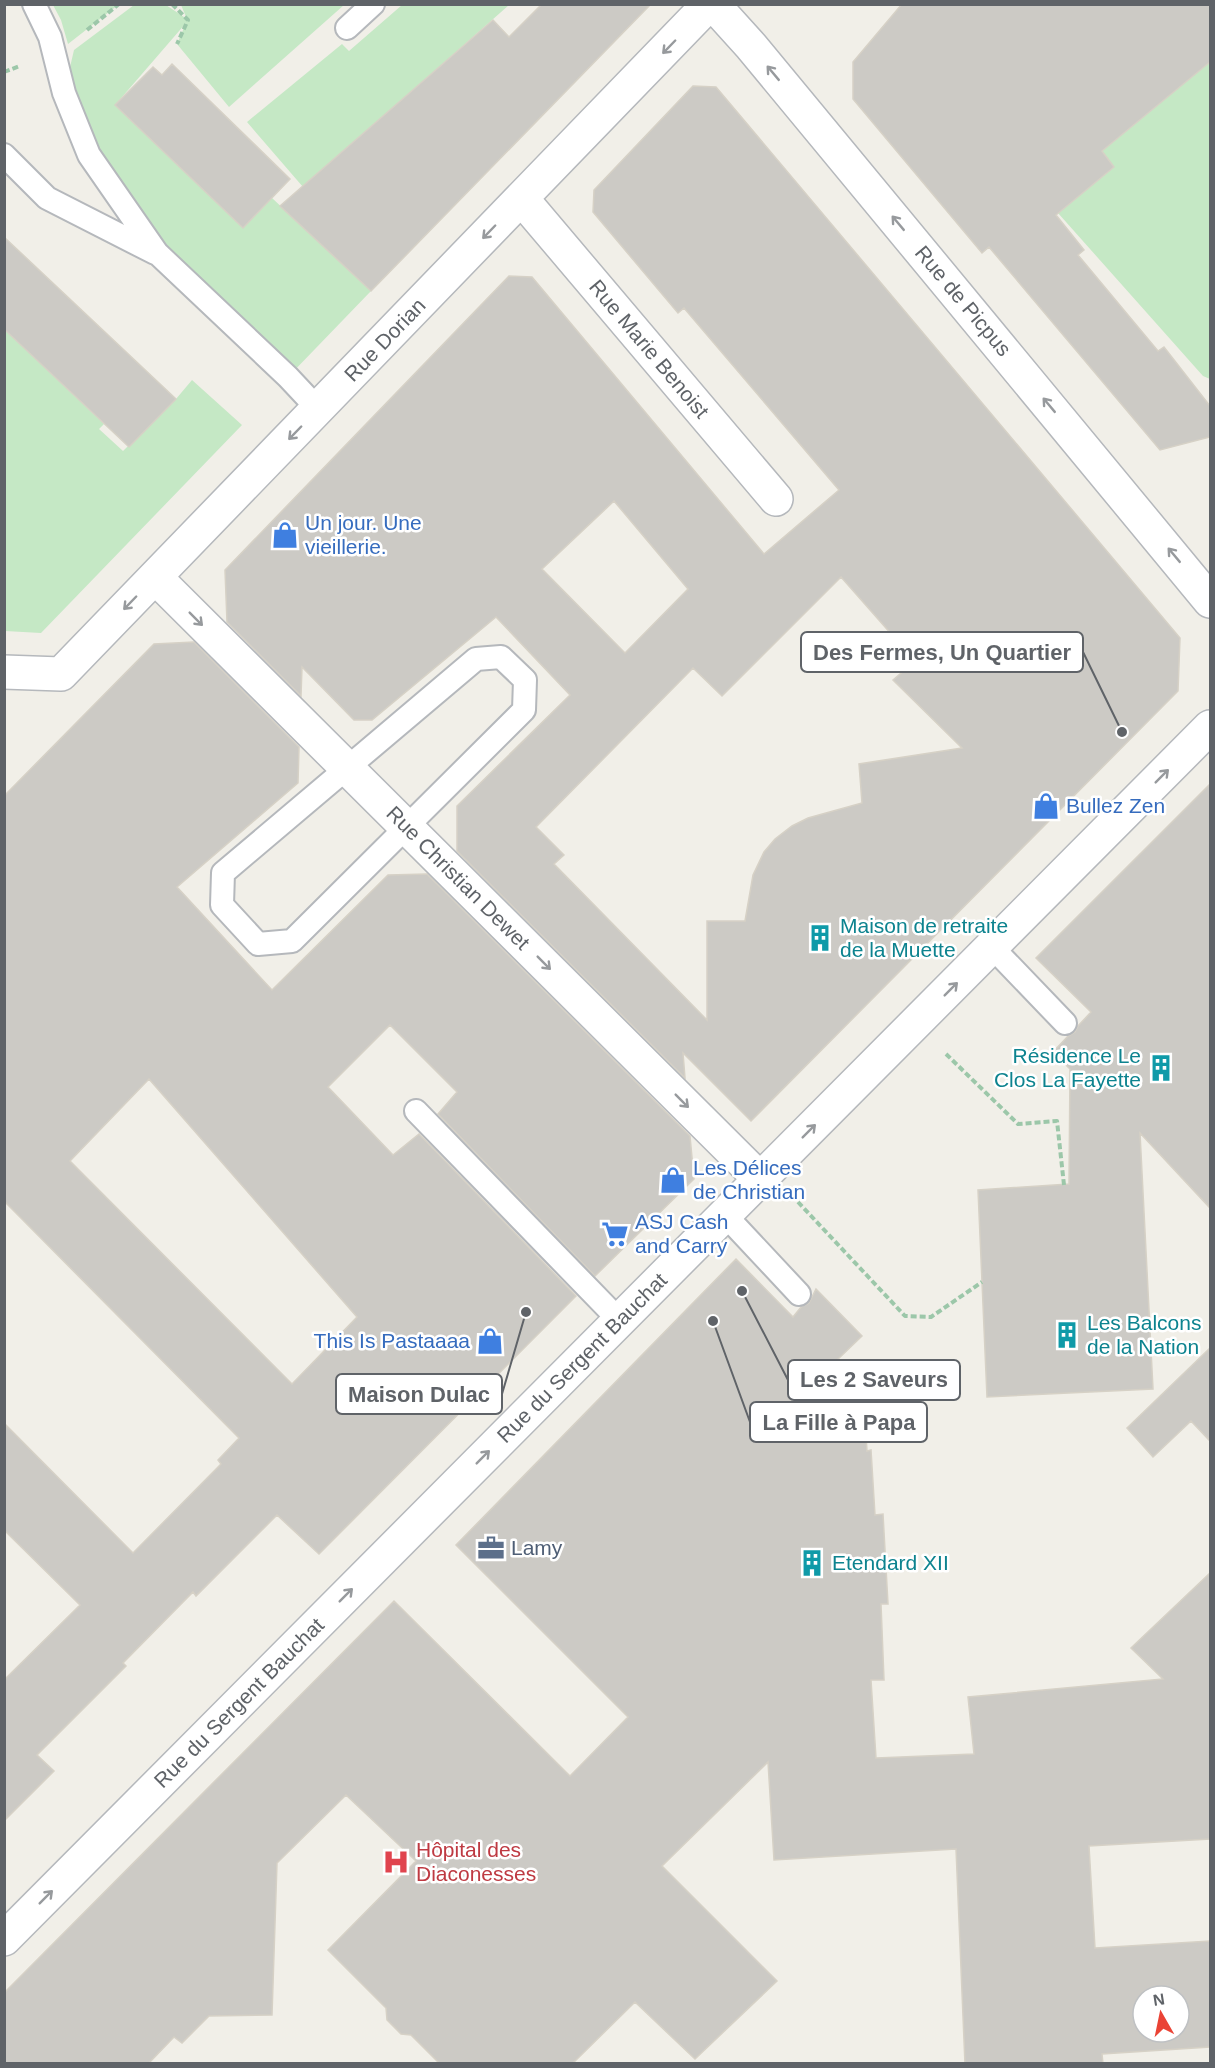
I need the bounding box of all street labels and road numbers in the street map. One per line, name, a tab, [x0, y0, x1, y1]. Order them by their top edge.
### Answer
street label: Rue de Picpus	[911, 241, 1016, 360]
street label: Rue Marie Benoist	[585, 275, 714, 422]
street label: Rue Dorian	[339, 293, 430, 386]
street label: Rue Christian Dewet	[382, 801, 535, 954]
street label: Rue du Sergent Bauchat	[492, 1268, 671, 1447]
street label: Rue du Sergent Bauchat	[149, 1613, 328, 1792]

